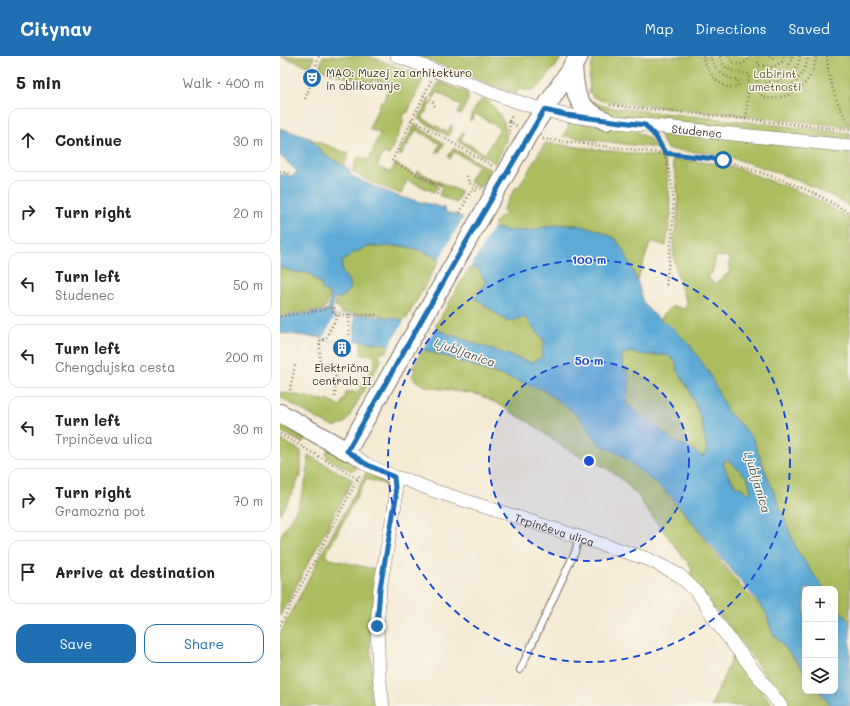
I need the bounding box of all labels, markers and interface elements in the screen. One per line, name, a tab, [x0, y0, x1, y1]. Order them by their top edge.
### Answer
text: Citynav	[20, 16, 92, 41]
text: Map	[645, 19, 673, 38]
text: Directions	[695, 19, 766, 38]
text: Saved	[788, 19, 830, 38]
place label: MAO: Muzej za arhitekturo in oblikovanje	[326, 65, 472, 93]
park label: Labirint umetnosti	[749, 66, 801, 94]
theatre icon: MAO: Muzej za arhitekturo in oblikovanje	[301, 67, 323, 89]
text: 5 min	[16, 71, 61, 93]
text: Walk · 400 m	[182, 74, 264, 91]
street label: Studenec	[671, 120, 723, 140]
icon: ahead	[17, 129, 39, 151]
text: Continue	[55, 130, 122, 150]
text: 30 m	[233, 132, 263, 149]
route start	[714, 151, 732, 169]
icon: right	[17, 201, 39, 223]
text: Turn right	[55, 202, 132, 222]
text: 20 m	[233, 204, 263, 221]
text: 100 m	[572, 251, 606, 267]
text: Turn left	[55, 266, 120, 286]
icon: left	[17, 273, 39, 295]
text: 50 m	[233, 276, 263, 293]
text: Studenec	[55, 286, 114, 303]
water label: Ljubljanica	[432, 334, 498, 370]
building icon: Električna centrala II	[331, 337, 353, 359]
text: Turn left	[55, 338, 120, 358]
icon: left	[17, 345, 39, 367]
text: 200 m	[225, 348, 263, 365]
text: 50 m	[575, 352, 603, 368]
text: Chengdujska cesta	[55, 358, 175, 375]
place label: Električna centrala II	[312, 360, 372, 388]
text: Turn left	[55, 410, 120, 430]
icon: left	[17, 417, 39, 439]
text: 30 m	[233, 420, 263, 437]
text: Trpinčeva ulica	[55, 430, 153, 447]
water label: Ljubljanica	[741, 449, 775, 515]
centre of rings	[582, 454, 596, 468]
text: Turn right	[55, 482, 132, 502]
icon: right	[17, 489, 39, 511]
text: 70 m	[233, 492, 263, 509]
text: Gramozna pot	[55, 502, 145, 519]
street label: Trpinčeva ulica	[513, 509, 597, 549]
icon: arrive	[17, 561, 39, 583]
text: Arrive at destination	[55, 562, 215, 582]
map controls	[802, 586, 838, 694]
button: +	[802, 586, 838, 622]
route end	[368, 617, 386, 635]
button: −	[802, 622, 838, 658]
button: Save	[16, 624, 136, 663]
button: Share	[144, 624, 264, 663]
button: layers	[802, 658, 838, 694]

